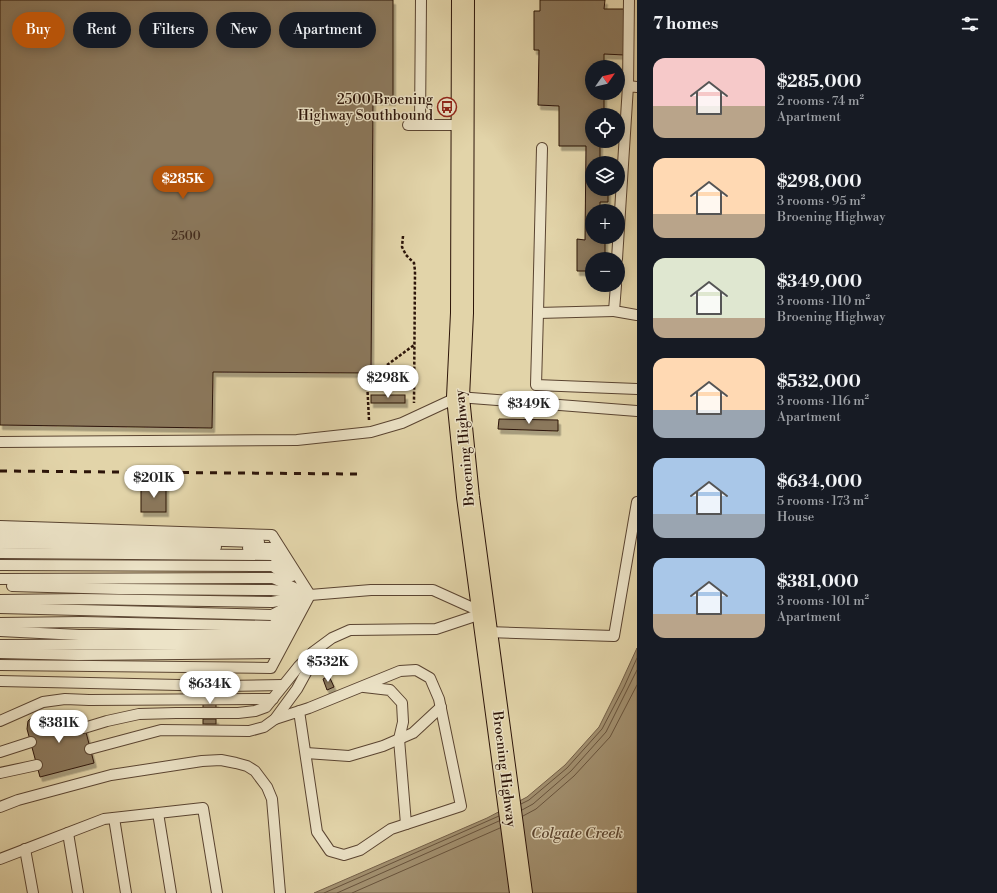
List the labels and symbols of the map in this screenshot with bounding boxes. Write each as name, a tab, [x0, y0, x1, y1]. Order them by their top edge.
north arrow	[585, 60, 625, 100]
place label: 2500 Broening Highway Southbound	[298, 91, 434, 125]
bus stop icon: 2500 Broening Highway Southbound	[436, 96, 458, 118]
pin: $285K	[155, 166, 211, 200]
house number: 2500	[171, 229, 201, 244]
pin: $298K	[360, 365, 416, 399]
street label: Broening Highway	[451, 389, 479, 508]
pin: $349K	[501, 391, 557, 425]
pin: $201K	[126, 465, 182, 499]
pin: $532K	[300, 649, 356, 683]
pin: $634K	[182, 671, 238, 705]
street label: Broening Highway	[488, 709, 520, 828]
pin: $381K	[31, 710, 87, 744]
water label: Colgate Creek	[531, 824, 623, 843]

